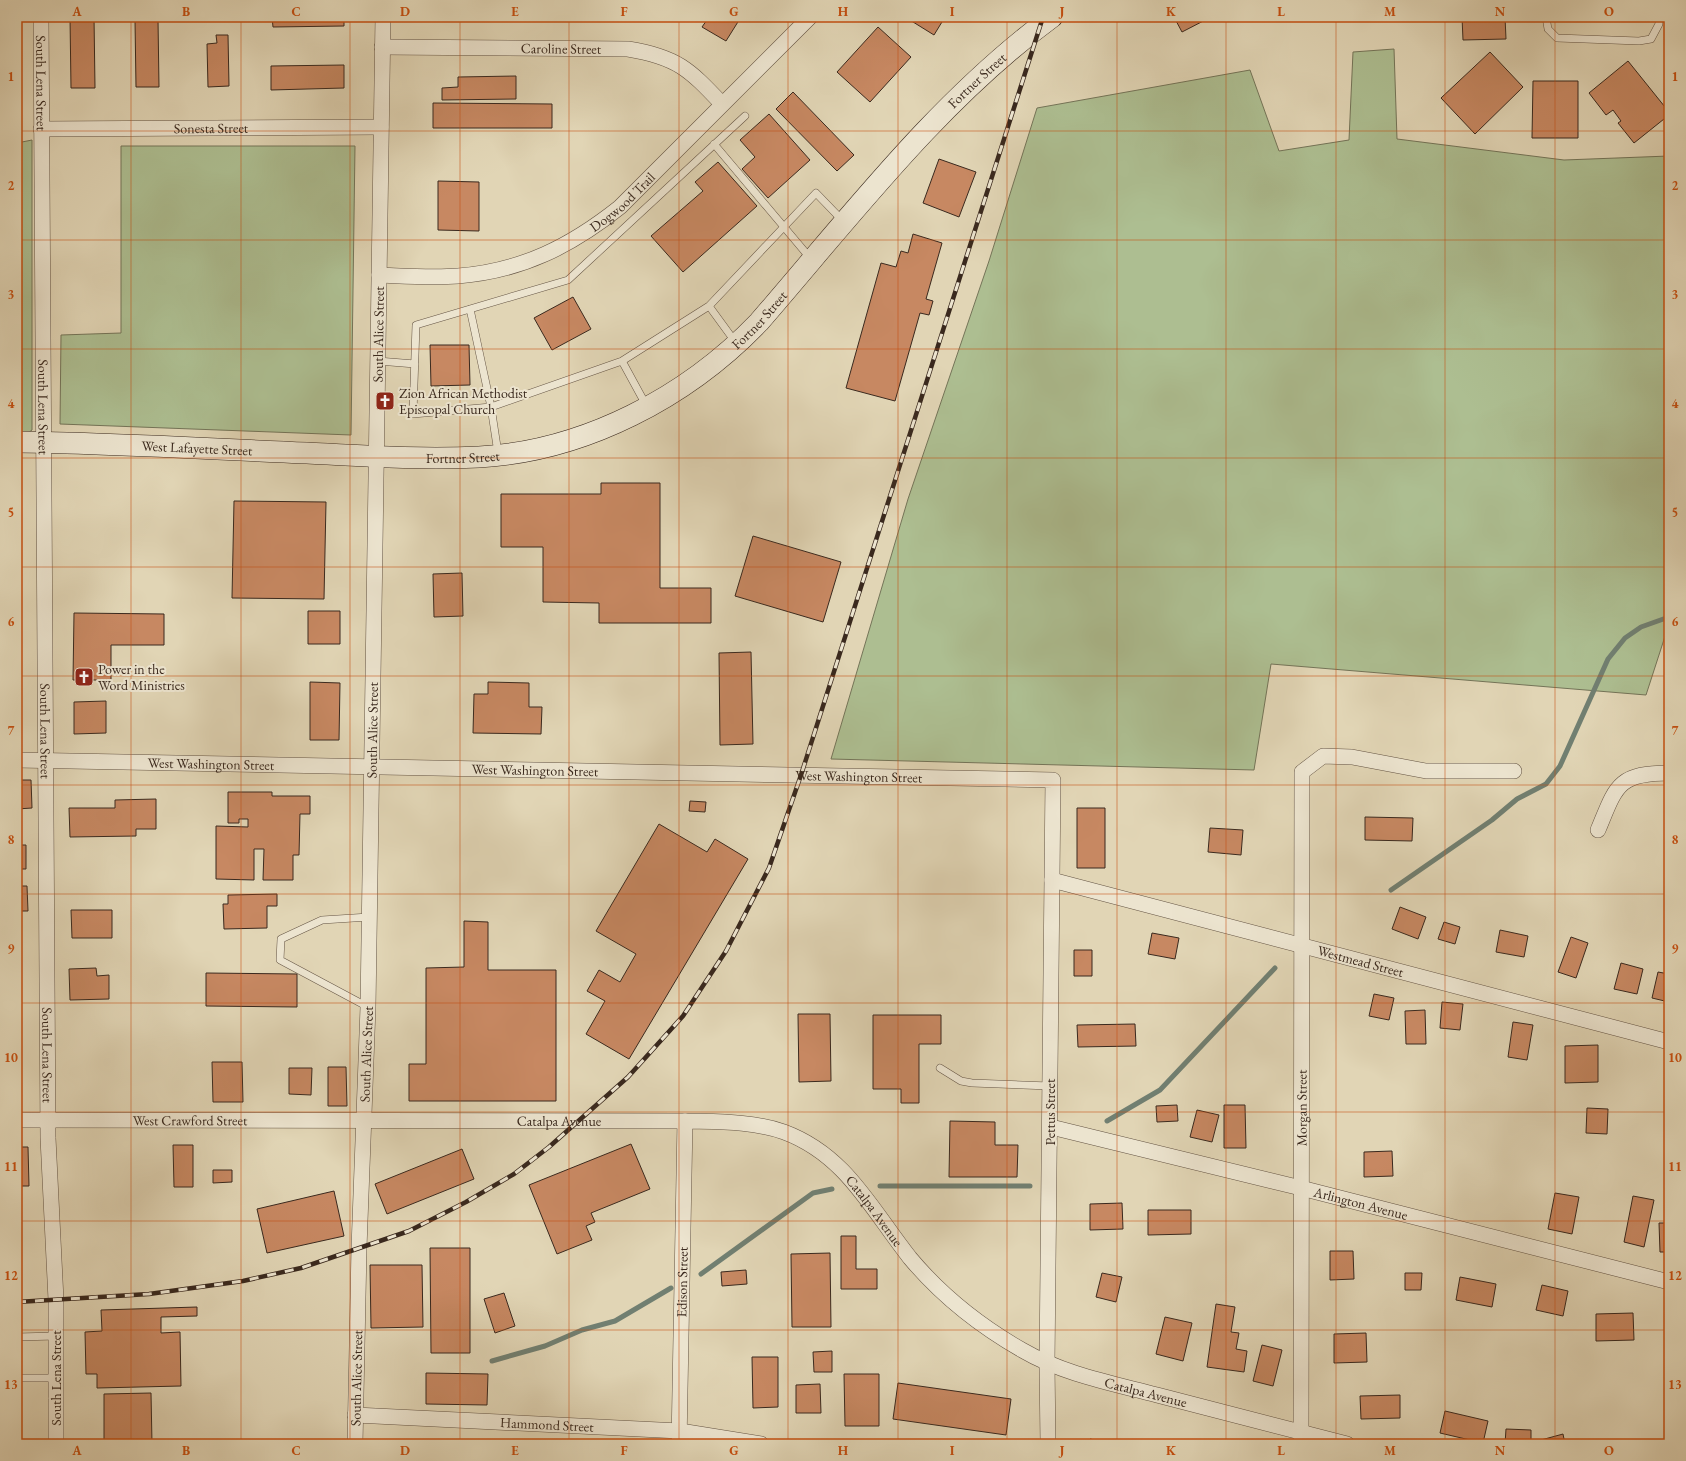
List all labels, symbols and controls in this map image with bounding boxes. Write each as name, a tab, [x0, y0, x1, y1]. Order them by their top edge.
text: A	[71, 3, 82, 20]
text: B	[182, 3, 190, 20]
text: C	[291, 3, 301, 20]
text: D	[400, 3, 410, 20]
text: E	[511, 3, 519, 20]
text: F	[620, 3, 628, 20]
text: G	[729, 3, 739, 20]
text: H	[838, 3, 849, 20]
text: I	[950, 3, 955, 20]
text: J	[1058, 3, 1065, 20]
text: K	[1166, 3, 1177, 20]
text: L	[1277, 3, 1285, 20]
text: M	[1384, 3, 1396, 20]
text: N	[1495, 3, 1506, 20]
text: O	[1604, 3, 1614, 20]
street label: South Lena Street	[32, 35, 51, 131]
street label: Caroline Street	[521, 39, 602, 58]
street label: Fortner Street	[944, 48, 1011, 112]
text: 1	[8, 68, 15, 85]
text: 1	[1672, 68, 1679, 85]
street label: Sonesta Street	[174, 119, 249, 137]
street label: Dogwood Trail	[586, 168, 659, 236]
text: 2	[8, 177, 15, 194]
text: 2	[1672, 177, 1679, 194]
street label: South Alice Street	[368, 285, 388, 383]
text: 3	[8, 286, 15, 303]
street label: Fortner Street	[728, 286, 791, 353]
text: 3	[1672, 286, 1679, 303]
street label: South Lena Street	[34, 359, 53, 455]
place label: Zion African Methodist Episcopal Church	[399, 384, 528, 418]
church icon: Zion African Methodist Episcopal Church	[374, 390, 396, 412]
text: 4	[8, 395, 15, 412]
text: 4	[1672, 395, 1679, 412]
street label: West Lafayette Street	[141, 436, 253, 460]
street label: Fortner Street	[426, 446, 501, 467]
text: 5	[8, 504, 14, 521]
text: 5	[1672, 504, 1678, 521]
text: 6	[8, 613, 15, 630]
text: 6	[1672, 613, 1679, 630]
place label: Power in the Word Ministries	[98, 660, 185, 694]
church icon: Power in the Word Ministries	[73, 666, 95, 688]
street label: South Alice Street	[362, 681, 382, 779]
street label: South Lena Street	[36, 683, 55, 779]
text: 7	[8, 722, 15, 739]
text: 7	[1672, 722, 1679, 739]
street label: West Washington Street	[147, 754, 275, 774]
street label: West Washington Street	[471, 760, 599, 780]
street label: West Washington Street	[795, 766, 923, 786]
text: 8	[8, 831, 15, 848]
text: 8	[1672, 831, 1679, 848]
text: 9	[8, 940, 15, 957]
text: 9	[1672, 940, 1679, 957]
street label: Westmead Street	[1315, 941, 1406, 981]
street label: South Alice Street	[355, 1005, 377, 1103]
street label: South Lena Street	[38, 1007, 57, 1103]
text: 10	[4, 1049, 18, 1066]
text: 10	[1668, 1049, 1682, 1066]
street label: Morgan Street	[1292, 1069, 1311, 1146]
street label: Pettus Street	[1041, 1078, 1059, 1145]
street label: West Crawford Street	[133, 1111, 248, 1129]
street label: Catalpa Avenue	[517, 1112, 602, 1130]
text: 11	[4, 1158, 18, 1175]
text: 11	[1668, 1158, 1682, 1175]
street label: Catalpa Avenue	[842, 1171, 907, 1250]
street label: Arlington Avenue	[1311, 1182, 1410, 1224]
street label: Edison Street	[672, 1246, 692, 1317]
text: 12	[4, 1267, 18, 1284]
text: 12	[1668, 1267, 1682, 1284]
street label: South Alice Street	[346, 1329, 366, 1426]
street label: South Lena Street	[47, 1330, 65, 1426]
street label: Catalpa Avenue	[1102, 1373, 1189, 1411]
text: 13	[4, 1376, 18, 1393]
text: 13	[1668, 1376, 1682, 1393]
street label: Hammond Street	[499, 1413, 595, 1436]
text: A	[71, 1442, 82, 1459]
text: B	[182, 1442, 190, 1459]
text: C	[291, 1442, 301, 1459]
text: D	[400, 1442, 410, 1459]
text: E	[511, 1442, 519, 1459]
text: F	[620, 1442, 628, 1459]
text: G	[729, 1442, 739, 1459]
text: H	[838, 1442, 849, 1459]
text: I	[950, 1442, 955, 1459]
text: J	[1058, 1442, 1065, 1459]
text: K	[1166, 1442, 1177, 1459]
text: L	[1277, 1442, 1285, 1459]
text: M	[1384, 1442, 1396, 1459]
text: N	[1495, 1442, 1506, 1459]
text: O	[1604, 1442, 1614, 1459]

